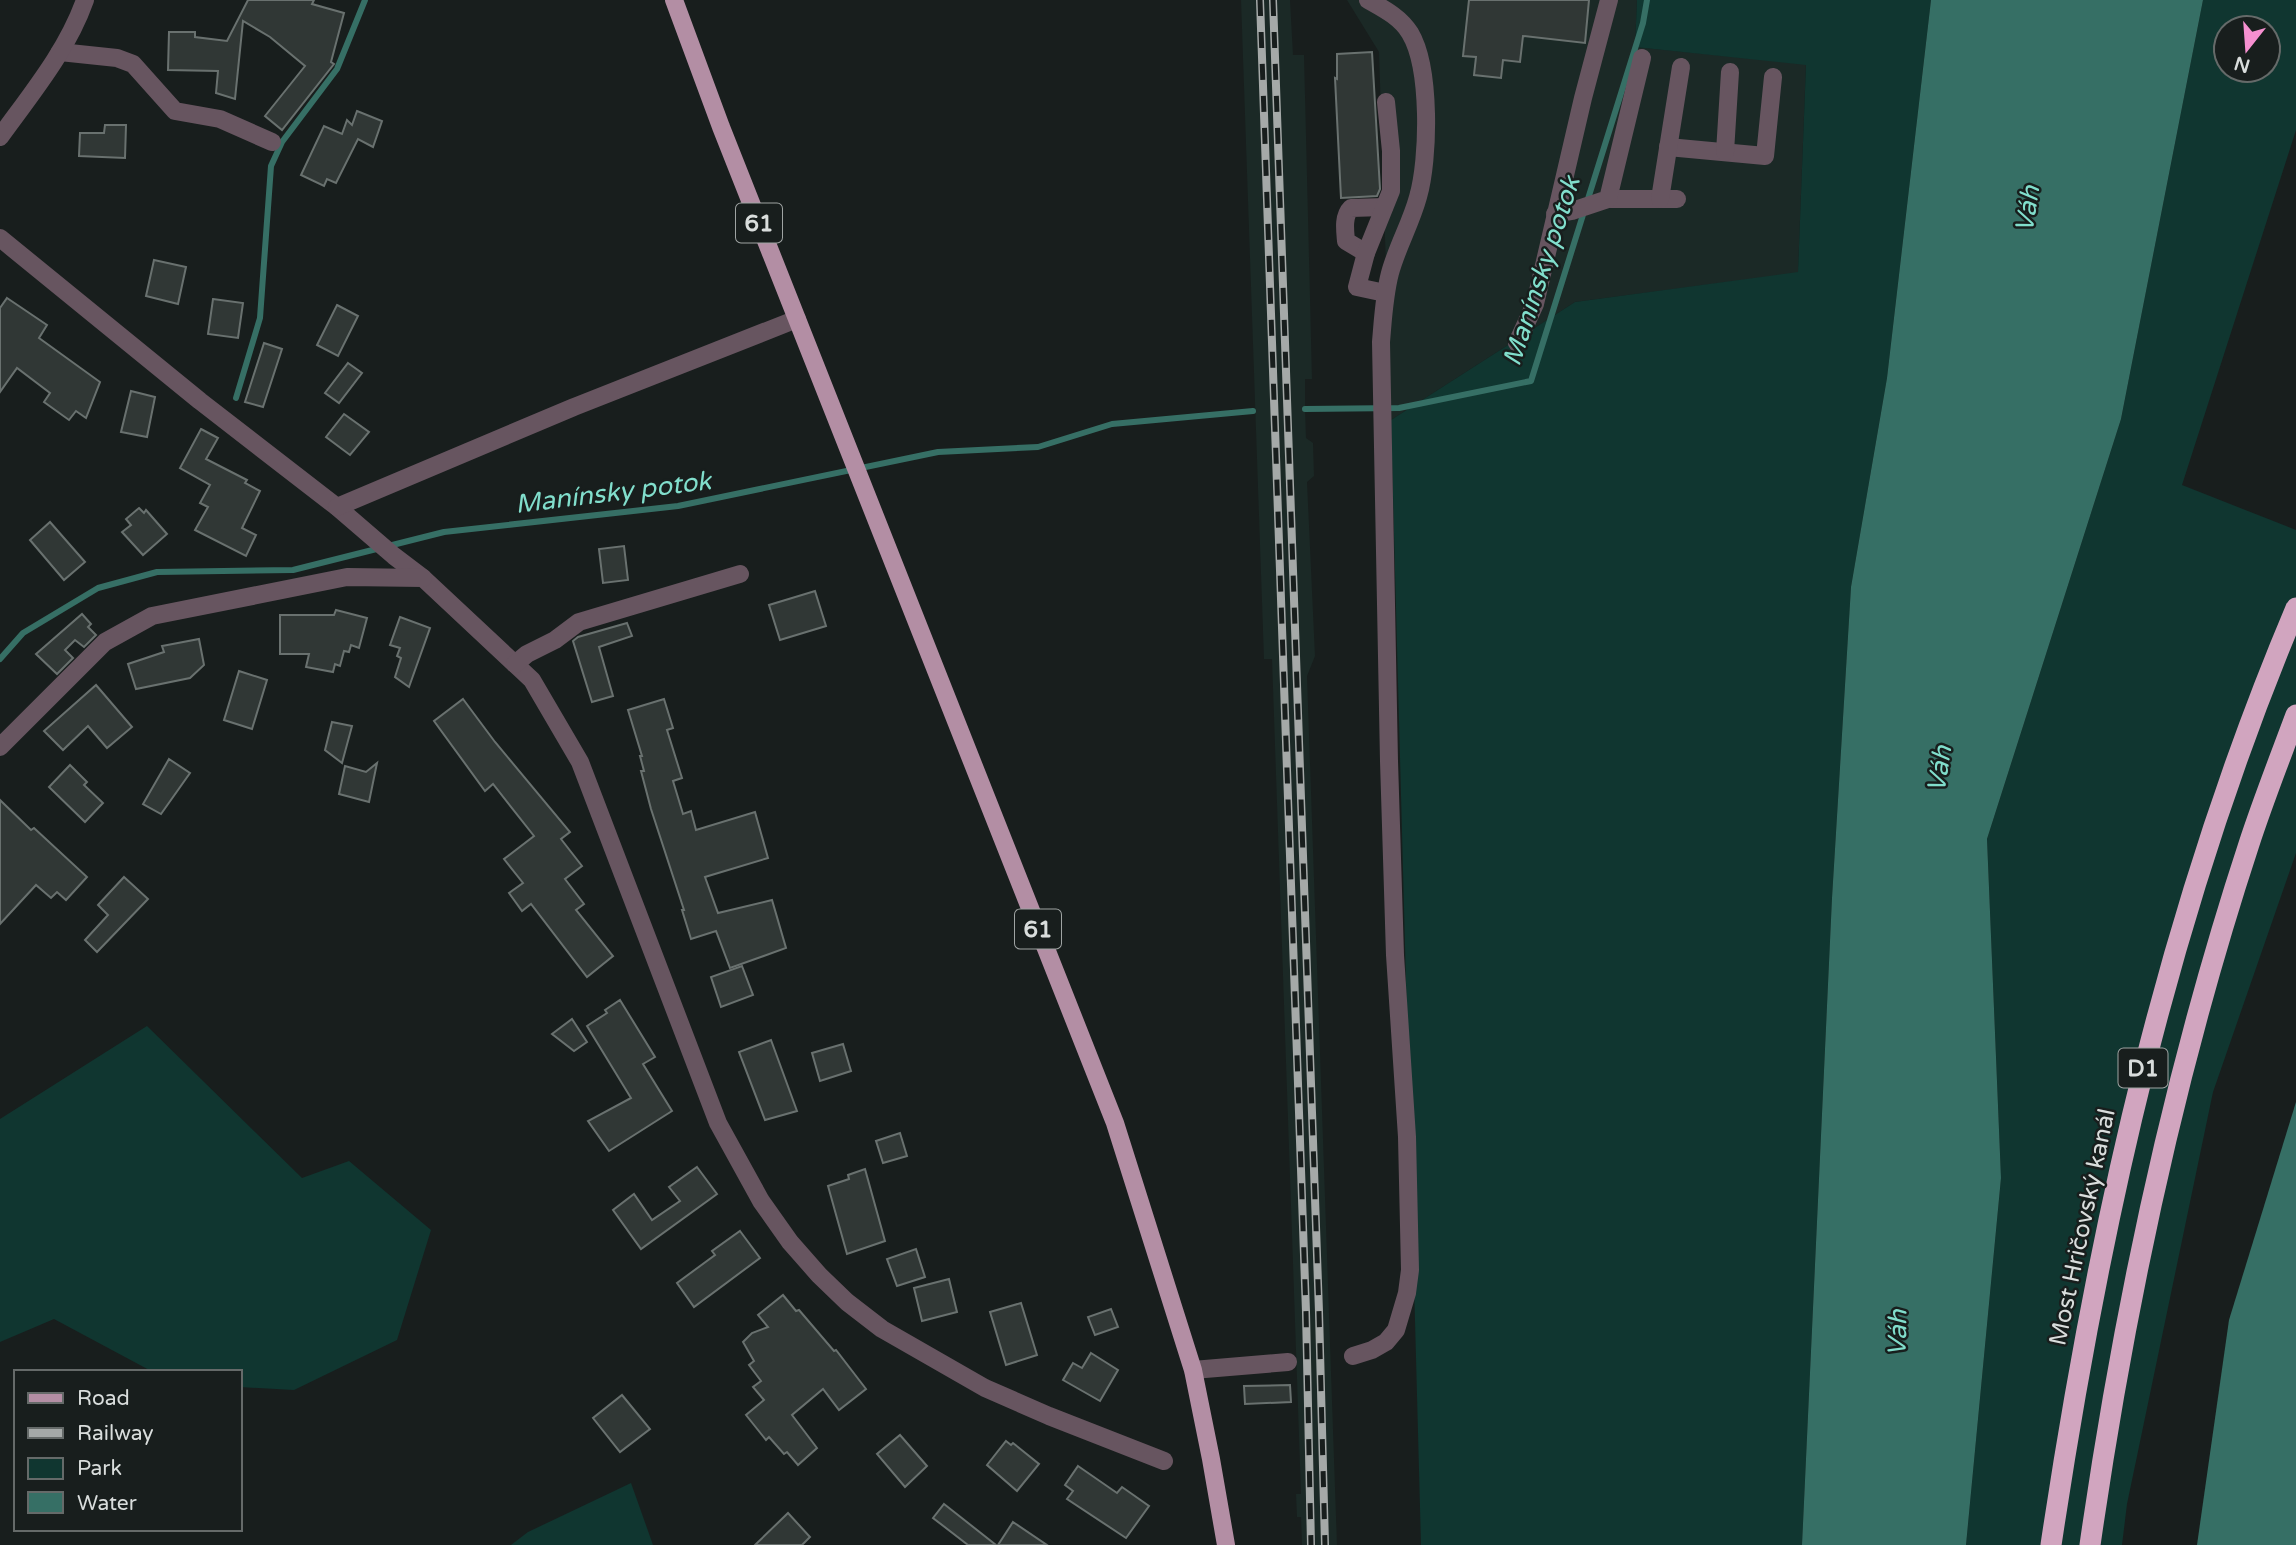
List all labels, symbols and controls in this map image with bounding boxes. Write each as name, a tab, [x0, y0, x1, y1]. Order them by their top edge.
north arrow	[2212, 14, 2282, 84]
text: N	[2232, 52, 2253, 77]
water label: Manínsky potok	[1496, 171, 1587, 370]
water label: Váh	[2009, 182, 2047, 235]
road number: 61	[736, 204, 782, 243]
water label: Manínsky potok	[513, 465, 715, 520]
water label: Váh	[1921, 742, 1959, 795]
road number: 61	[1015, 910, 1061, 948]
road number: D1	[2118, 1049, 2168, 1088]
street label: Most Hričovský kanál	[2043, 1106, 2122, 1348]
water label: Váh	[1882, 1308, 1913, 1357]
legend	[14, 1370, 242, 1531]
text: Road	[77, 1386, 130, 1411]
text: Railway	[77, 1421, 154, 1446]
text: Park	[77, 1456, 122, 1481]
text: Water	[77, 1491, 137, 1516]

